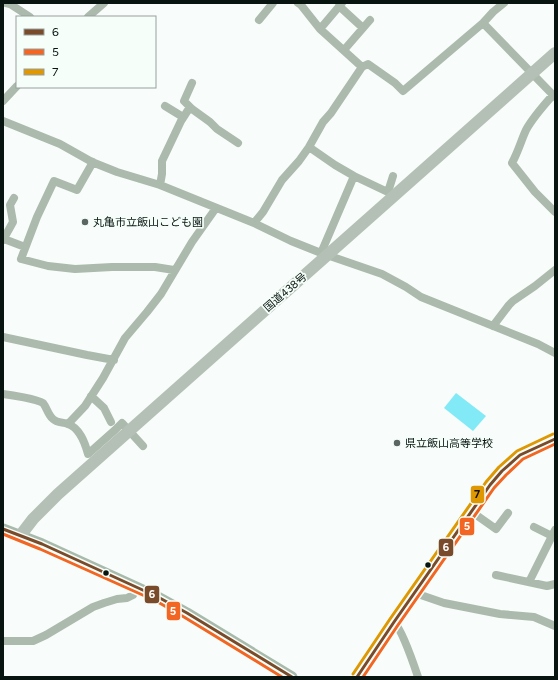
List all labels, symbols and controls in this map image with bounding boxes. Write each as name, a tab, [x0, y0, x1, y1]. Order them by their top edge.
legend	[16, 16, 156, 88]
text: 6	[52, 25, 59, 39]
text: 5	[52, 45, 59, 59]
text: 7	[52, 65, 59, 79]
place label: 丸亀市立飯山こども園	[93, 216, 203, 229]
marker: 丸亀市立飯山こども園	[80, 217, 90, 227]
street label: 国道438号	[261, 270, 309, 315]
place label: 県立飯山高等学校	[405, 437, 493, 450]
marker: 県立飯山高等学校	[392, 438, 402, 448]
line badge: 7	[470, 485, 485, 504]
text: 7	[474, 488, 480, 501]
line badge: 5	[459, 517, 475, 536]
text: 5	[464, 520, 470, 533]
line badge: 6	[438, 538, 454, 557]
text: 6	[443, 541, 450, 554]
unlabelled marker	[423, 560, 433, 570]
unlabelled marker	[101, 568, 111, 578]
line badge: 6	[144, 585, 160, 604]
text: 6	[149, 588, 156, 601]
line badge: 5	[166, 601, 181, 621]
text: 5	[170, 605, 176, 618]

